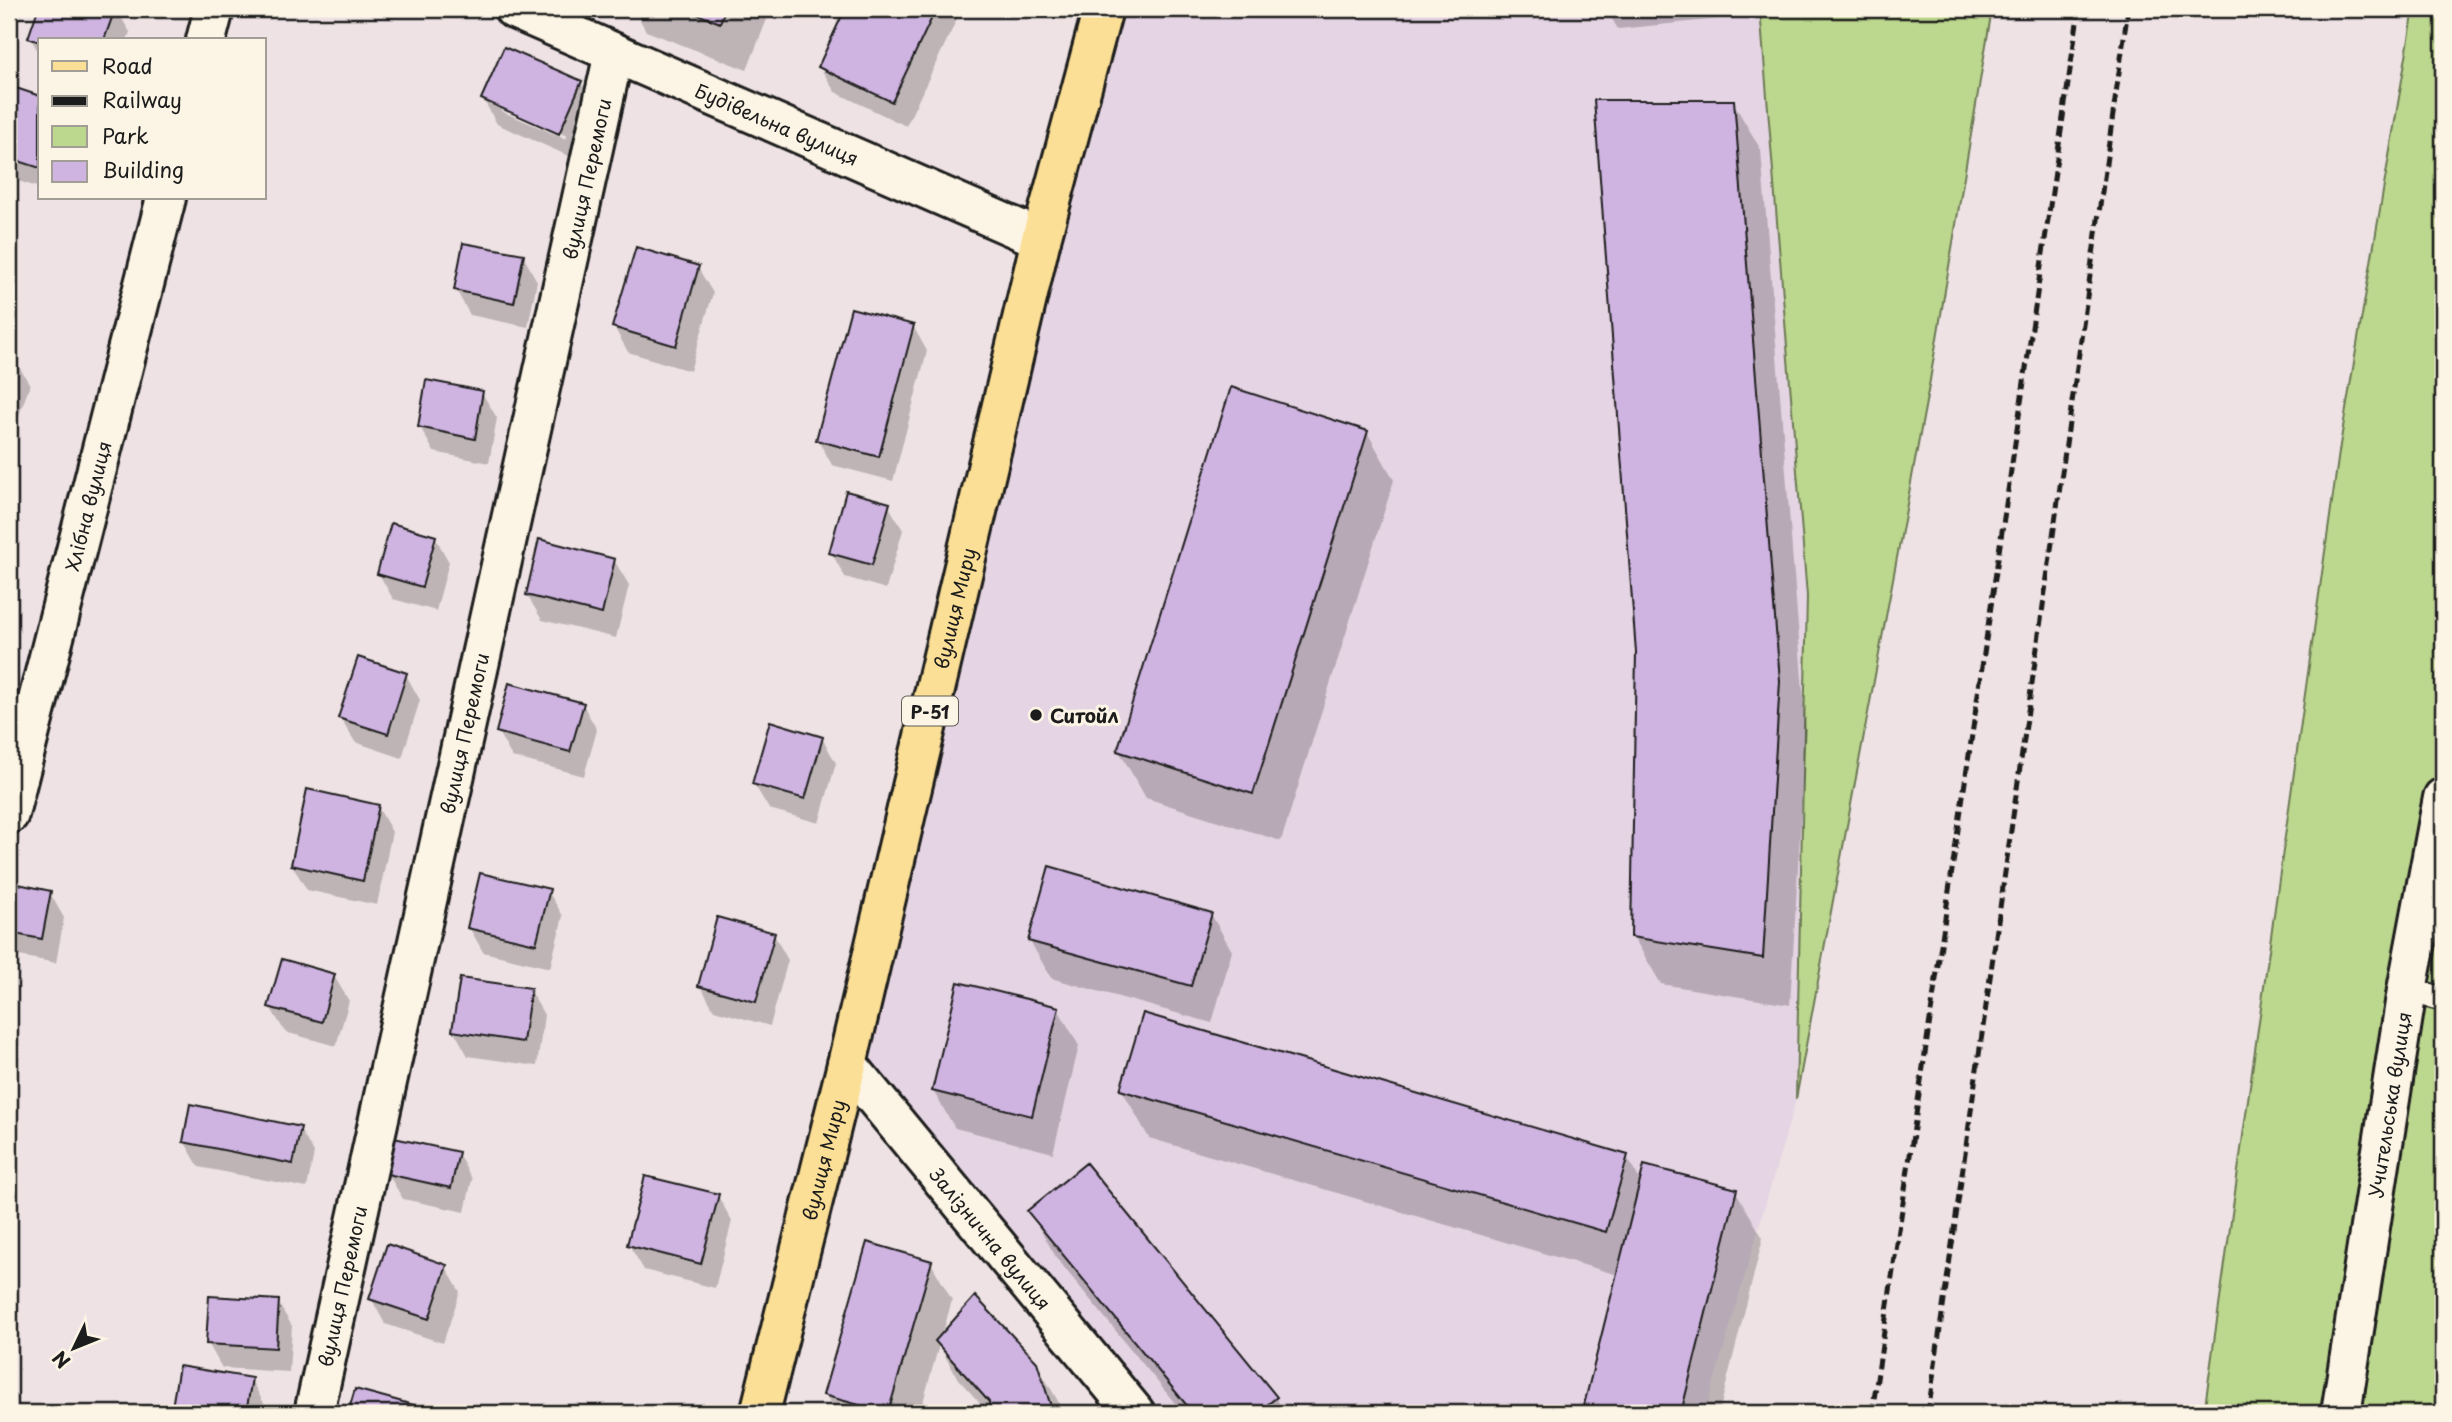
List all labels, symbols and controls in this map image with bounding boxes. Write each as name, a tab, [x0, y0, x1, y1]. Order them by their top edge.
legend	[38, 38, 266, 200]
text: Road	[102, 49, 153, 81]
street label: Будівельна вулиця	[691, 76, 863, 172]
text: Railway	[102, 83, 182, 115]
street label: вулиця Перемоги	[555, 95, 618, 262]
text: Park	[102, 119, 149, 151]
text: Building	[102, 153, 184, 185]
street label: Хлібна вулиця	[57, 438, 118, 574]
street label: вулиця Миру	[926, 545, 982, 672]
street label: вулиця Перемоги	[433, 650, 495, 817]
road number: Р-51	[902, 696, 958, 726]
place label: Ситойл	[1050, 701, 1119, 729]
marker: Ситойл	[1028, 707, 1044, 723]
street label: Учительська вулиця	[2361, 1010, 2417, 1200]
street label: вулиця Миру	[795, 1096, 852, 1223]
street label: Залізнична вулиця	[923, 1160, 1058, 1316]
street label: вулиця Перемоги	[311, 1203, 373, 1369]
north arrow	[38, 1314, 108, 1384]
text: N	[45, 1345, 76, 1375]

